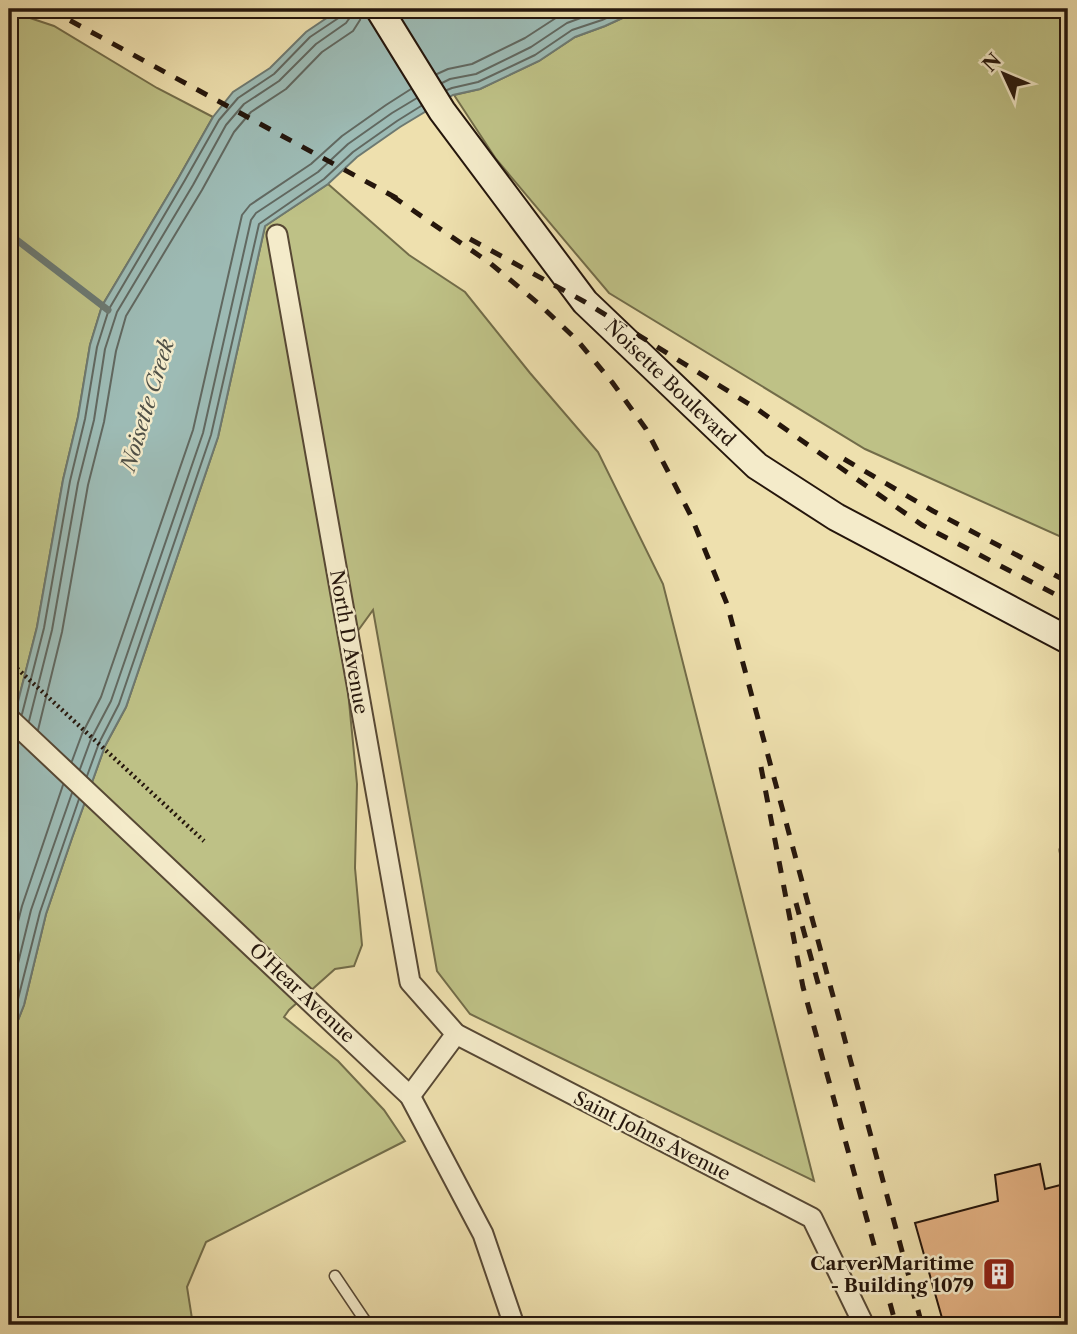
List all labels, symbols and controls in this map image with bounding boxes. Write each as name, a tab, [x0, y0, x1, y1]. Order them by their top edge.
north arrow	[968, 38, 1038, 108]
text: N	[978, 49, 1006, 76]
street label: Noisette Boulevard	[600, 315, 740, 451]
water label: Noisette Creek	[114, 336, 179, 476]
street label: North D Avenue	[325, 568, 373, 716]
street label: O'Hear Avenue	[244, 938, 360, 1048]
street label: Saint Johns Avenue	[570, 1087, 734, 1185]
place label: Carver Maritime - Building 1079	[810, 1252, 974, 1297]
building icon: Carver Maritime - Building 1079	[980, 1255, 1018, 1293]

